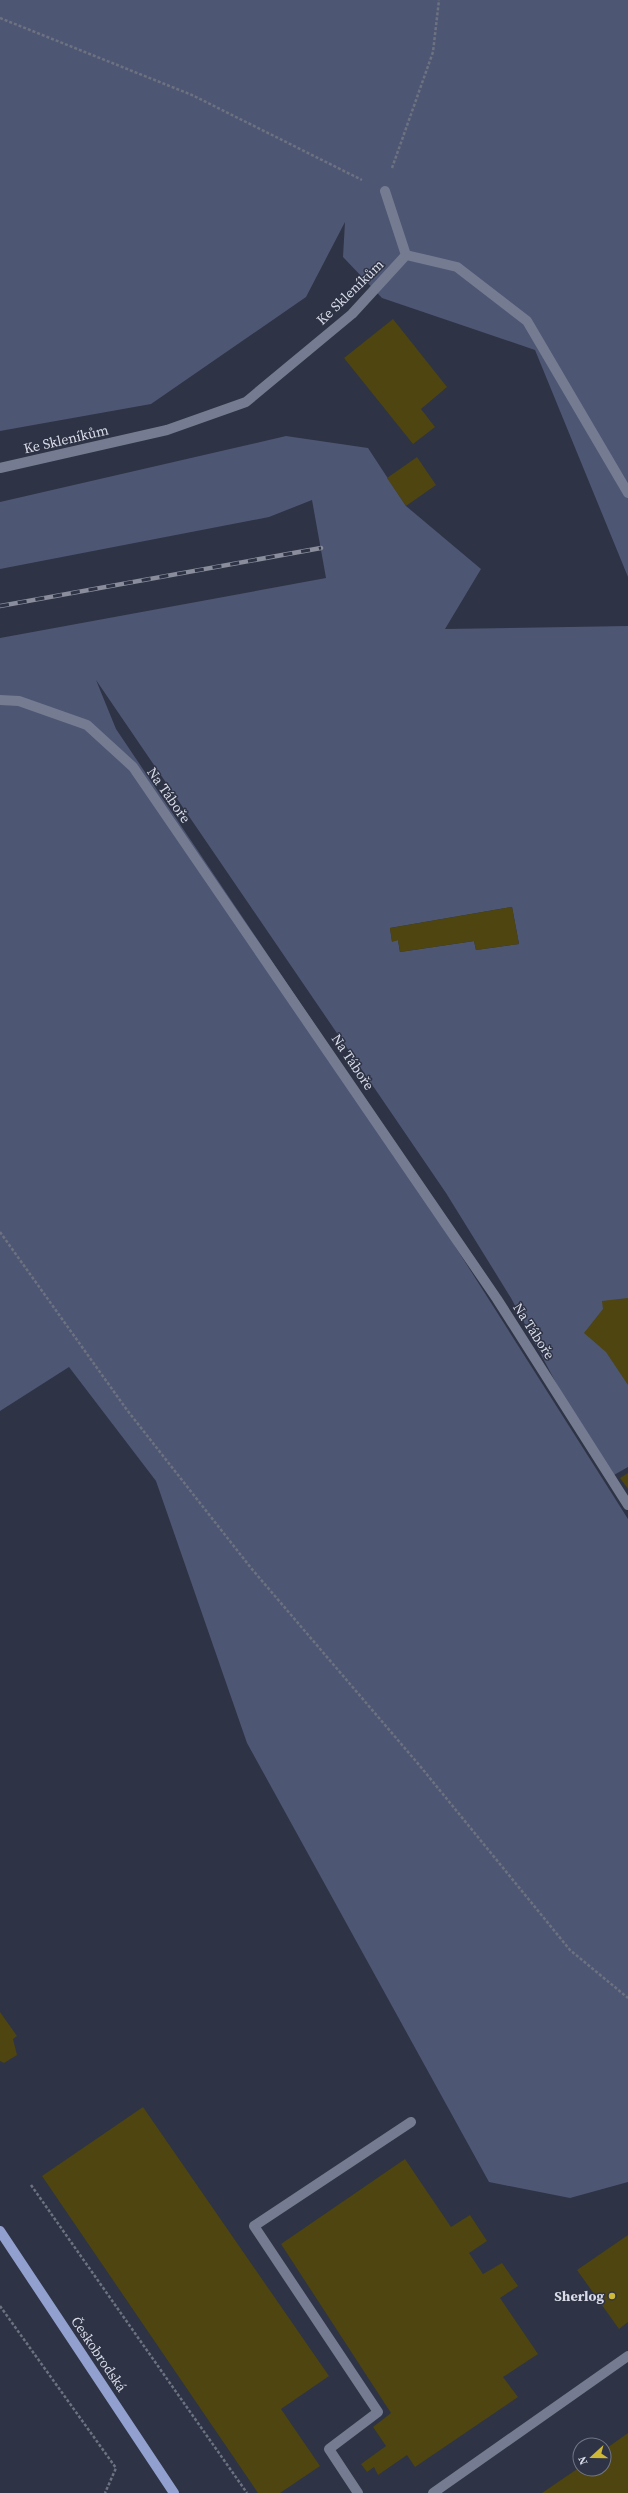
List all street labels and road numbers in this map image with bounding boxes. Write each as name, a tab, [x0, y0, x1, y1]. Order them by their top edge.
street label: Ke Skleníkům	[312, 254, 388, 329]
street label: Ke Skleníkům	[22, 419, 111, 458]
street label: Na Táboře	[142, 763, 196, 827]
street label: Na Táboře	[327, 1030, 379, 1094]
street label: Na Táboře	[508, 1299, 560, 1363]
street label: Českobrodská	[66, 2312, 132, 2396]

